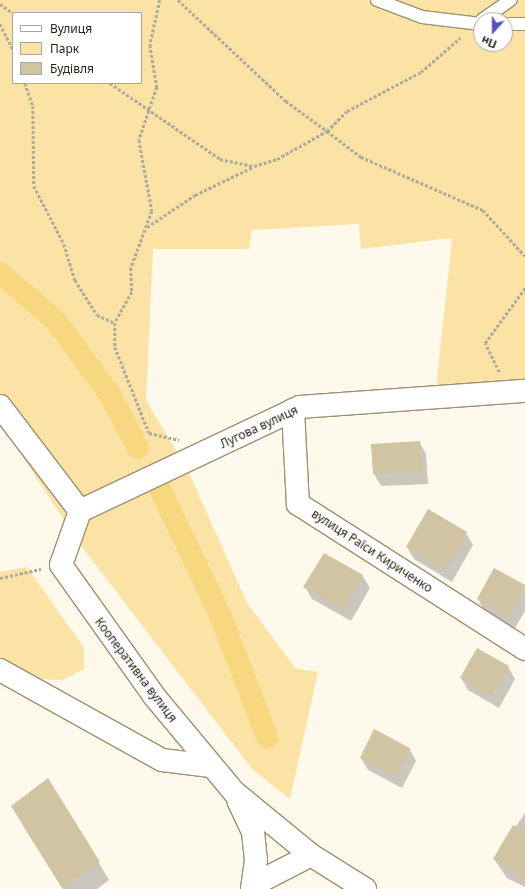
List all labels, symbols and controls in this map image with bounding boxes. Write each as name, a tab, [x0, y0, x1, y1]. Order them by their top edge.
legend	[12, 12, 142, 84]
north arrow	[473, 12, 513, 52]
text: Вулиця	[50, 20, 92, 37]
text: Пн	[479, 33, 499, 53]
text: Парк	[50, 40, 79, 57]
text: Будівля	[50, 60, 94, 77]
street label: Лугова вулиця	[218, 403, 300, 451]
street label: вулиця Раїси Кириченко	[309, 506, 435, 596]
street label: Кооперативна вулиця	[92, 615, 180, 725]

